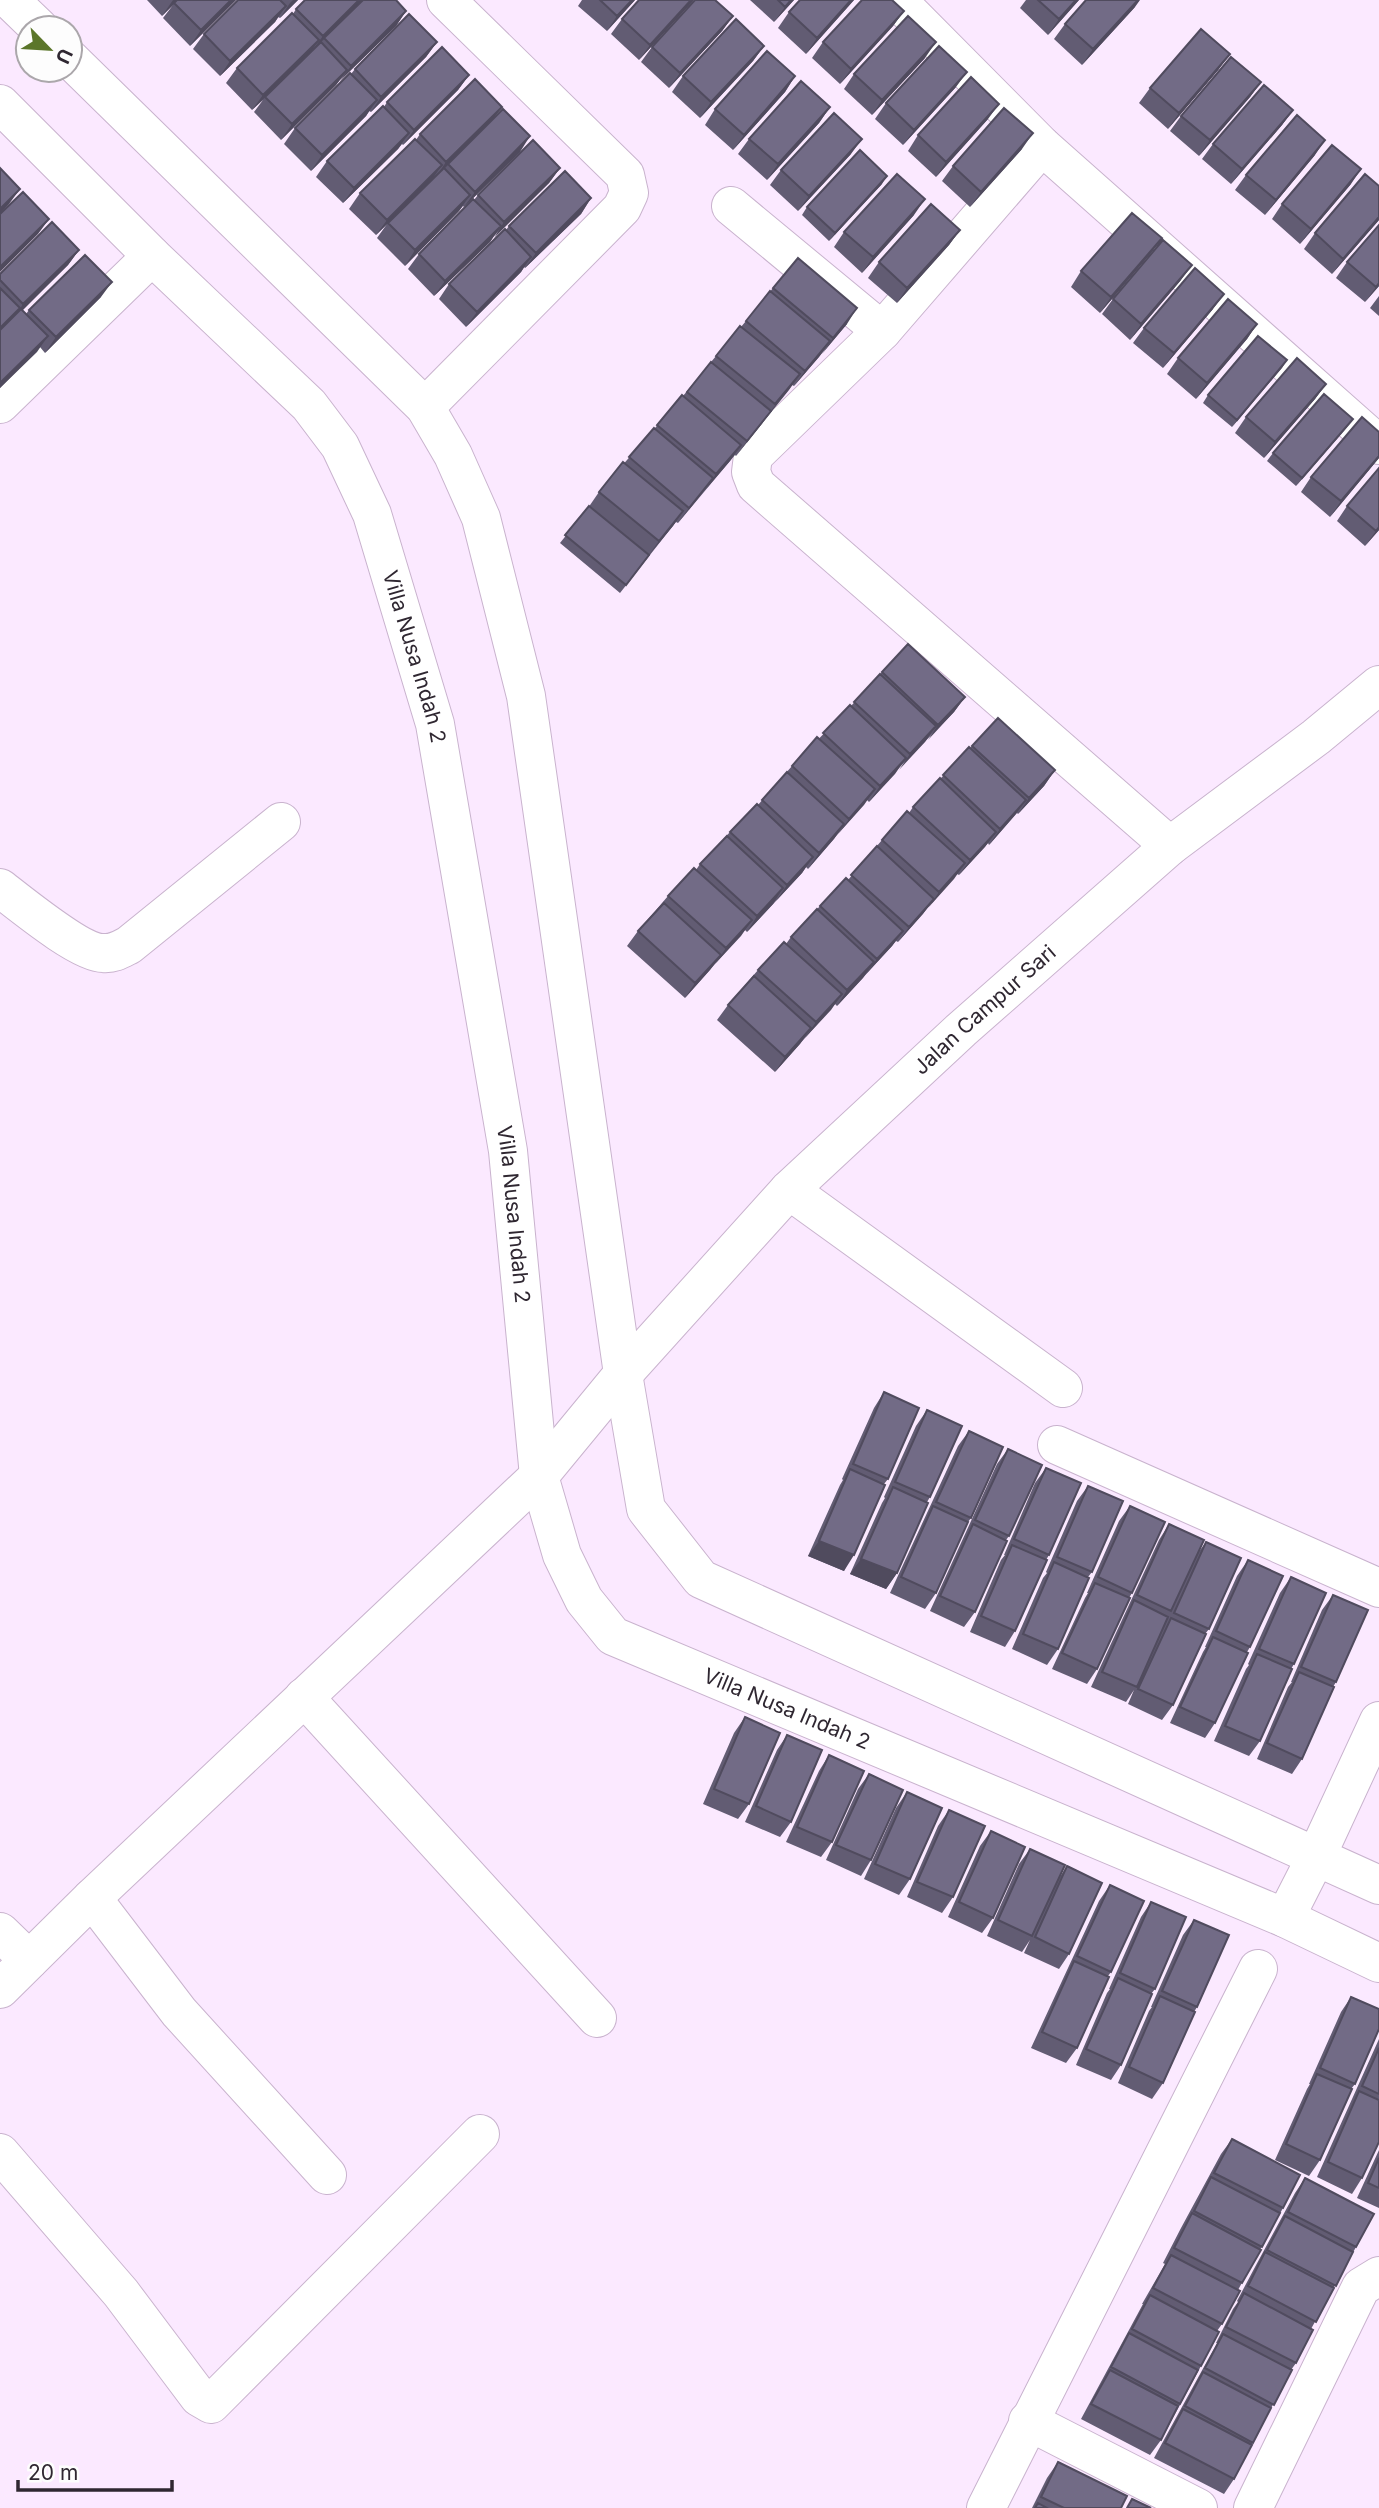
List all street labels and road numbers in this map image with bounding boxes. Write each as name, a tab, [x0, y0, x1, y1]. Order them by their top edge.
street label: Villa Nusa Indah 2	[378, 568, 451, 745]
street label: Jalan Campur Sari	[908, 940, 1061, 1080]
street label: Villa Nusa Indah 2	[492, 1124, 535, 1304]
street label: Villa Nusa Indah 2	[700, 1662, 874, 1755]

